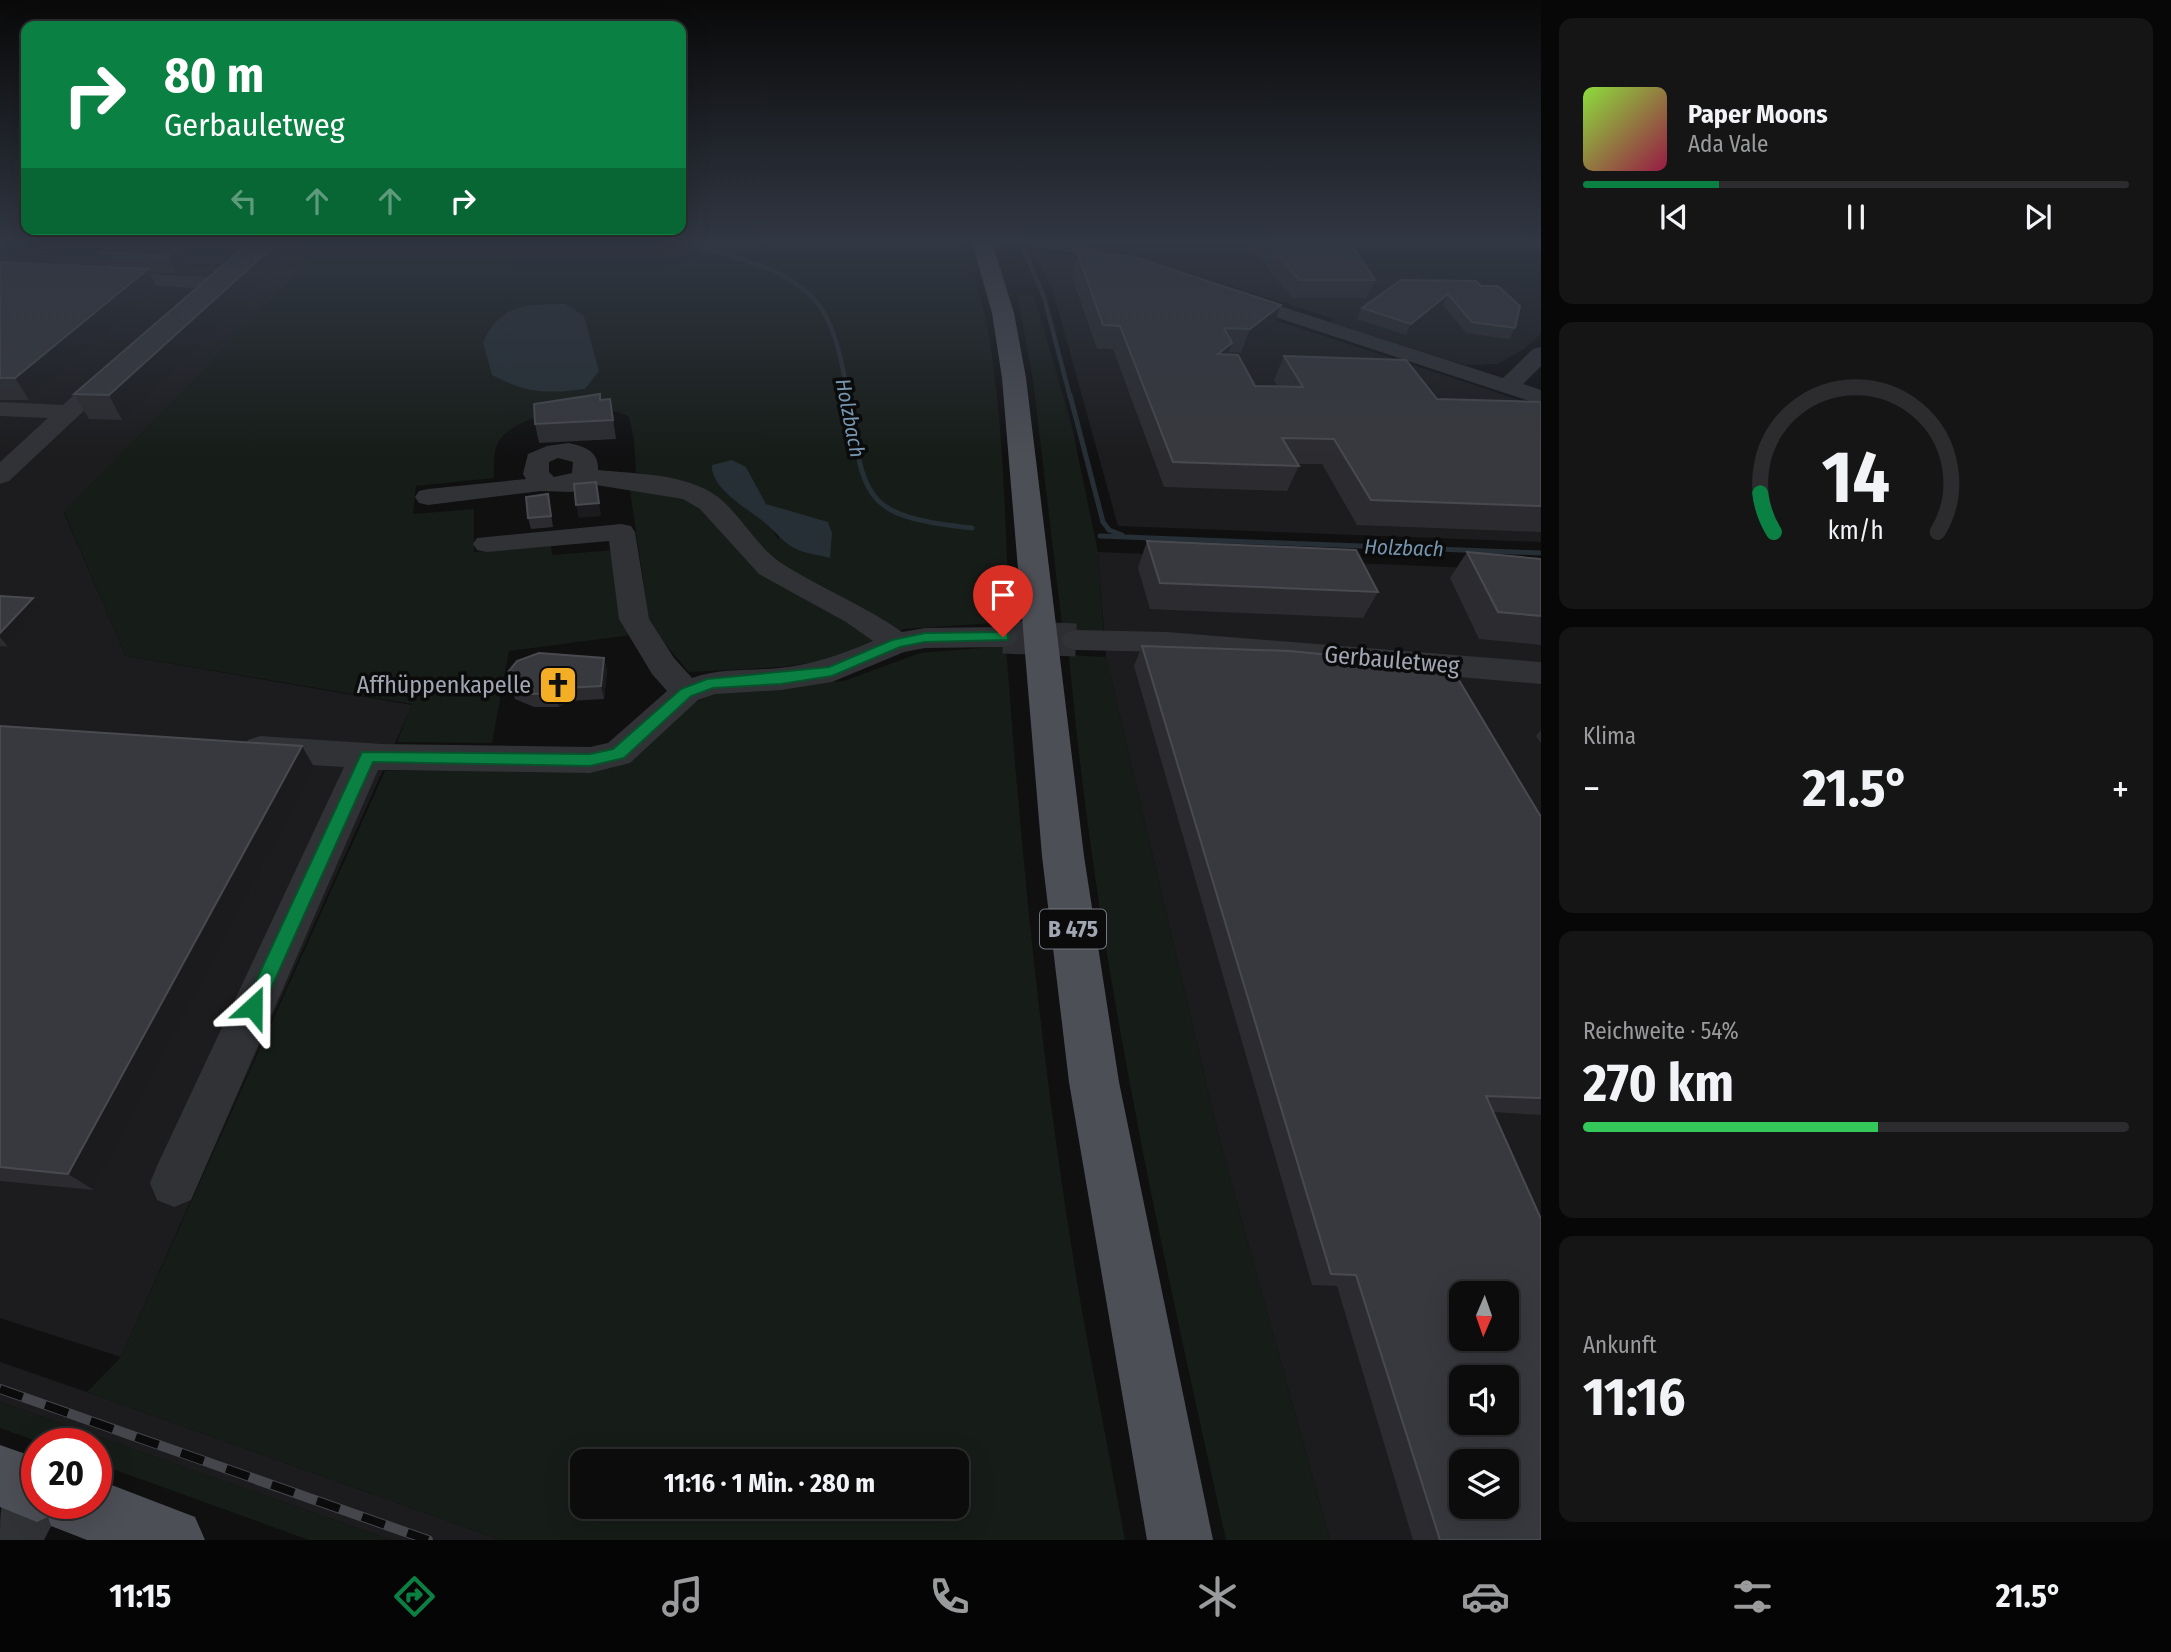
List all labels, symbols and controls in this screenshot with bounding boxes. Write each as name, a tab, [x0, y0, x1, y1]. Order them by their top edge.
text: 80 m	[164, 46, 264, 105]
icon: right	[49, 49, 140, 140]
text: Paper Moons	[1688, 99, 1828, 130]
text: Gerbauletweg	[164, 106, 345, 144]
text: Ada Vale	[1688, 130, 1768, 158]
icon: left	[225, 182, 263, 220]
icon: ahead	[298, 182, 336, 220]
icon: ahead	[371, 182, 409, 220]
icon: right	[444, 182, 482, 220]
icon: previous	[1655, 198, 1693, 236]
icon: pause	[1837, 198, 1875, 236]
icon: next	[2019, 198, 2057, 236]
water label: Holzbach	[830, 376, 870, 460]
text: 14	[1822, 434, 1890, 521]
text: km/h	[1828, 515, 1884, 545]
water label: Holzbach	[1364, 534, 1444, 562]
pin	[973, 565, 1033, 637]
icon: arrive	[984, 576, 1022, 614]
street label: Gerbauletweg	[1323, 640, 1461, 680]
church icon: Affhüppenkapelle	[537, 664, 579, 706]
place label: Affhüppenkapelle	[357, 671, 531, 699]
text: Klima	[1583, 722, 1636, 750]
text: 21.5°	[1802, 757, 1909, 820]
text: −	[1583, 766, 1600, 812]
text: +	[2112, 766, 2129, 812]
road number: B 475	[1040, 910, 1106, 948]
position arrow	[216, 970, 290, 1044]
text: Reichweite · 54%	[1583, 1017, 1739, 1045]
text: 270 km	[1583, 1052, 1734, 1115]
north arrow	[1449, 1281, 1519, 1351]
map controls	[1449, 1281, 1519, 1519]
text: Ankunft	[1583, 1331, 1657, 1359]
button: sound	[1449, 1365, 1519, 1435]
text: 11:16	[1583, 1366, 1685, 1429]
speed limit sign: 20	[21, 1428, 112, 1519]
button: layers	[1449, 1449, 1519, 1519]
text: 11:16 · 1 Min. · 280 m	[664, 1468, 875, 1499]
icon: directions	[390, 1572, 439, 1621]
icon: music	[658, 1572, 707, 1621]
icon: phone	[925, 1572, 974, 1621]
icon: climate	[1193, 1572, 1242, 1621]
icon: car	[1461, 1572, 1510, 1621]
icon: filters	[1728, 1572, 1777, 1621]
text: 11:15	[109, 1577, 171, 1615]
text: 21.5°	[1996, 1577, 2062, 1615]

